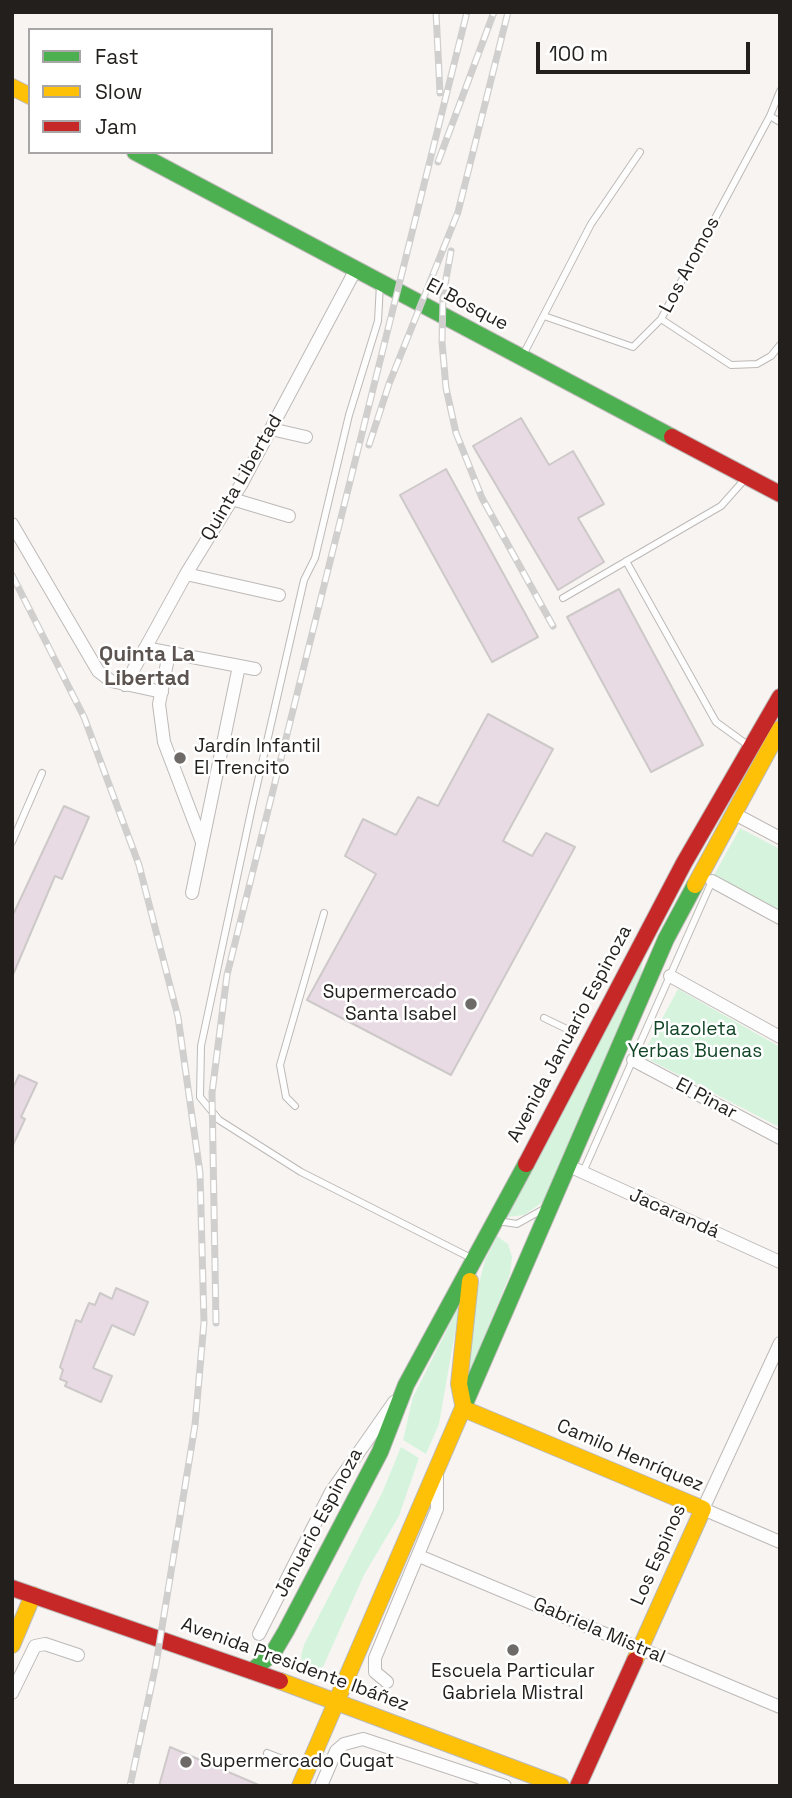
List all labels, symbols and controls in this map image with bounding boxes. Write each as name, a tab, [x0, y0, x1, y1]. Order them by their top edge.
legend	[28, 28, 273, 154]
scale bar	[540, 28, 754, 72]
text: 100 m	[549, 40, 608, 67]
text: Fast	[95, 43, 139, 70]
text: Slow	[95, 78, 143, 105]
text: Jam	[95, 113, 137, 140]
street label: Los Aromos	[655, 213, 725, 317]
street label: El Bosque	[422, 274, 512, 336]
street label: Quinta Libertad	[197, 411, 287, 545]
district label: Quinta La Libertad	[99, 642, 195, 692]
place label: Jardín Infantil El Trencito	[194, 736, 321, 780]
marker: Jardín Infantil El Trencito	[172, 750, 188, 766]
street label: Avenida Januario Espinoza	[503, 921, 637, 1147]
place label: Supermercado Santa Isabel	[323, 982, 457, 1026]
marker: Supermercado Santa Isabel	[463, 996, 479, 1012]
park label: Plazoleta Yerbas Buenas	[628, 1019, 762, 1063]
street label: El Pinar	[671, 1073, 741, 1125]
street label: Jacarandá	[625, 1184, 723, 1244]
street label: Camilo Henríquez	[553, 1415, 707, 1497]
street label: Januario Espinoza	[270, 1445, 368, 1601]
street label: Los Espinos	[627, 1501, 691, 1609]
street label: Gabriela Mistral	[530, 1593, 668, 1669]
street label: Avenida Presidente Ibáñez	[178, 1613, 412, 1717]
marker: Escuela Particular Gabriela Mistral	[505, 1642, 521, 1658]
place label: Escuela Particular Gabriela Mistral	[431, 1661, 595, 1705]
place label: Supermercado Cugat	[200, 1751, 394, 1773]
marker: Supermercado Cugat	[178, 1754, 194, 1770]

